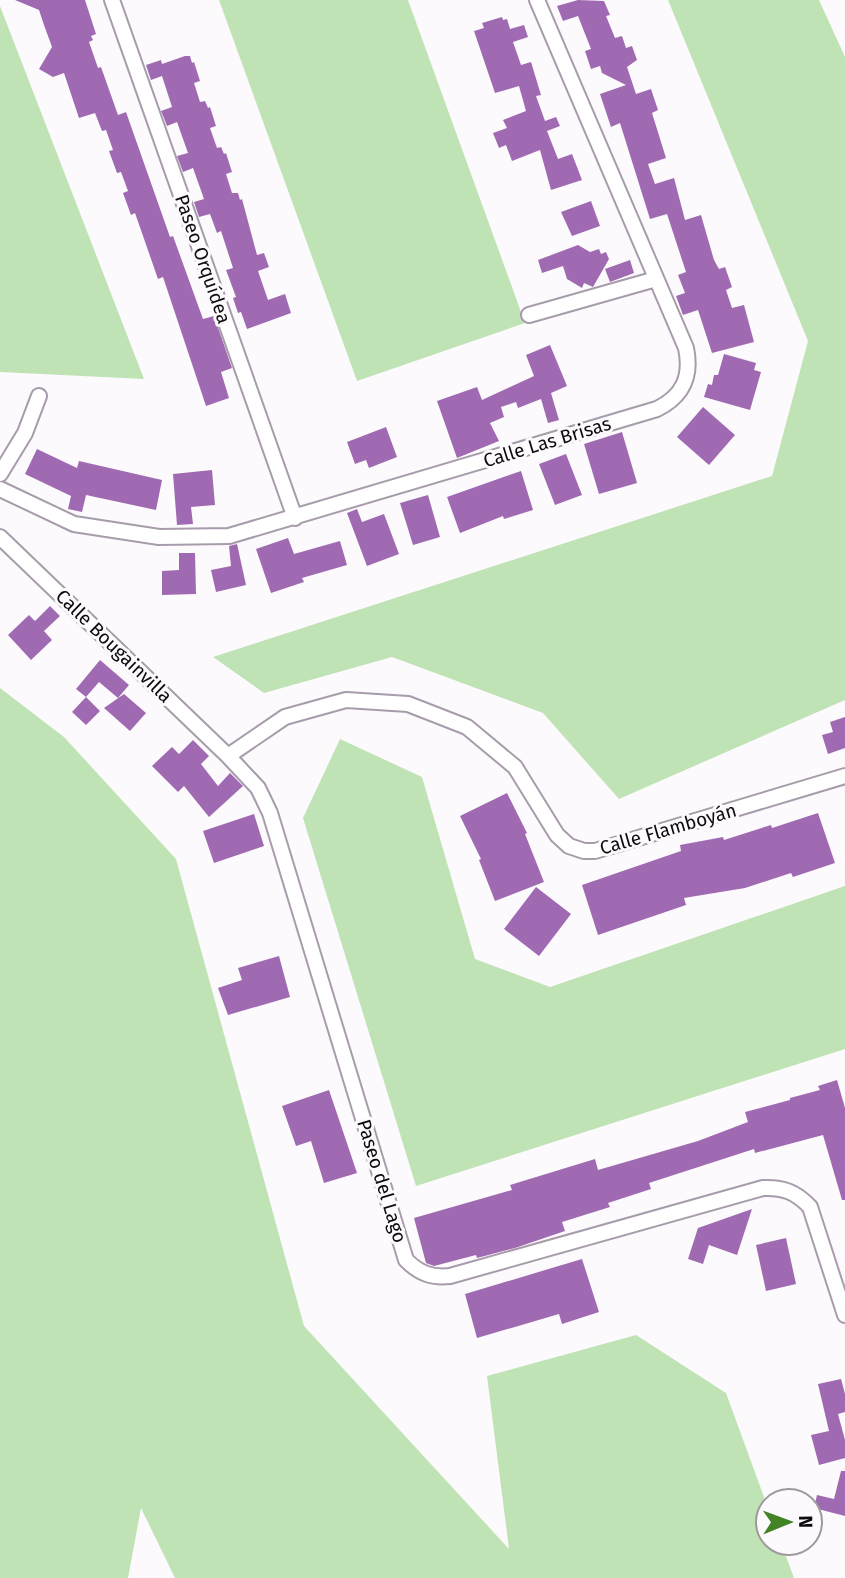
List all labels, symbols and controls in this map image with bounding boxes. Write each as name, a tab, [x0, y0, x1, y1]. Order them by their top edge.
street label: Paseo Orquídea	[170, 191, 236, 327]
street label: Calle Las Brisas	[480, 412, 614, 472]
street label: Calle Bougainvilla	[51, 585, 177, 707]
street label: Calle Flamboyán	[597, 799, 739, 859]
street label: Paseo del Lago	[352, 1116, 412, 1246]
north arrow	[754, 1487, 824, 1557]
text: N	[794, 1515, 817, 1528]

